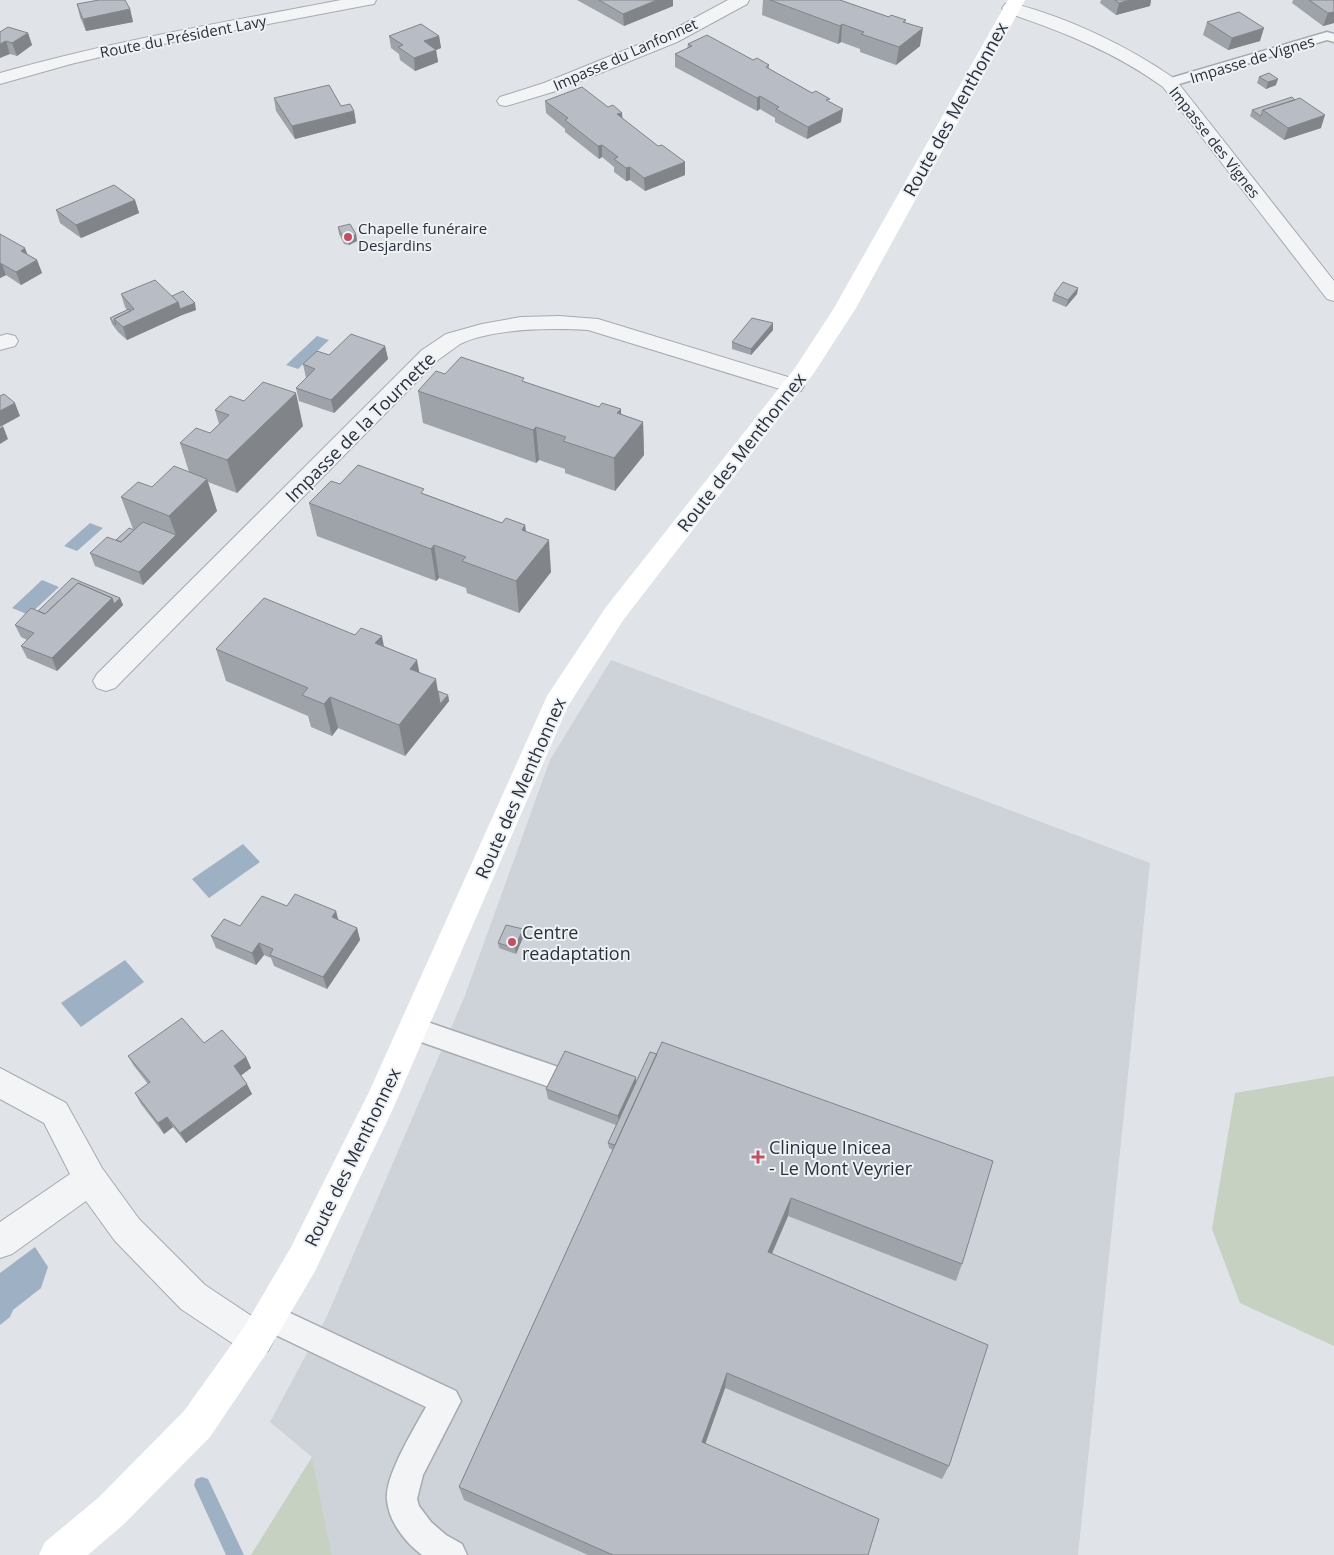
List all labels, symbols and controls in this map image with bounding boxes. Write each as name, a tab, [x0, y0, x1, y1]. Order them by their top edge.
street label: Route du Président Lavy	[98, 10, 268, 62]
street label: Impasse du Lanfonnet	[550, 13, 700, 95]
street label: Route des Menthonnex	[897, 17, 1013, 200]
street label: Impasse de Vignes	[1187, 31, 1317, 87]
street label: Impasse des Vignes	[1165, 82, 1265, 202]
place label: Chapelle funéraire Desjardins	[358, 218, 487, 255]
marker: Chapelle funéraire Desjardins	[342, 231, 354, 243]
street label: Impasse de la Tournette	[280, 347, 440, 507]
street label: Route des Menthonnex	[671, 367, 811, 537]
street label: Route des Menthonnex	[469, 693, 571, 882]
place label: Centre readaptation	[522, 920, 631, 965]
marker: Centre readaptation	[506, 936, 518, 948]
street label: Route des Menthonnex	[298, 1063, 406, 1250]
place label: Clinique Inicea - Le Mont Veyrier	[769, 1135, 913, 1180]
marker: Clinique Inicea - Le Mont Veyrier	[751, 1150, 765, 1164]

